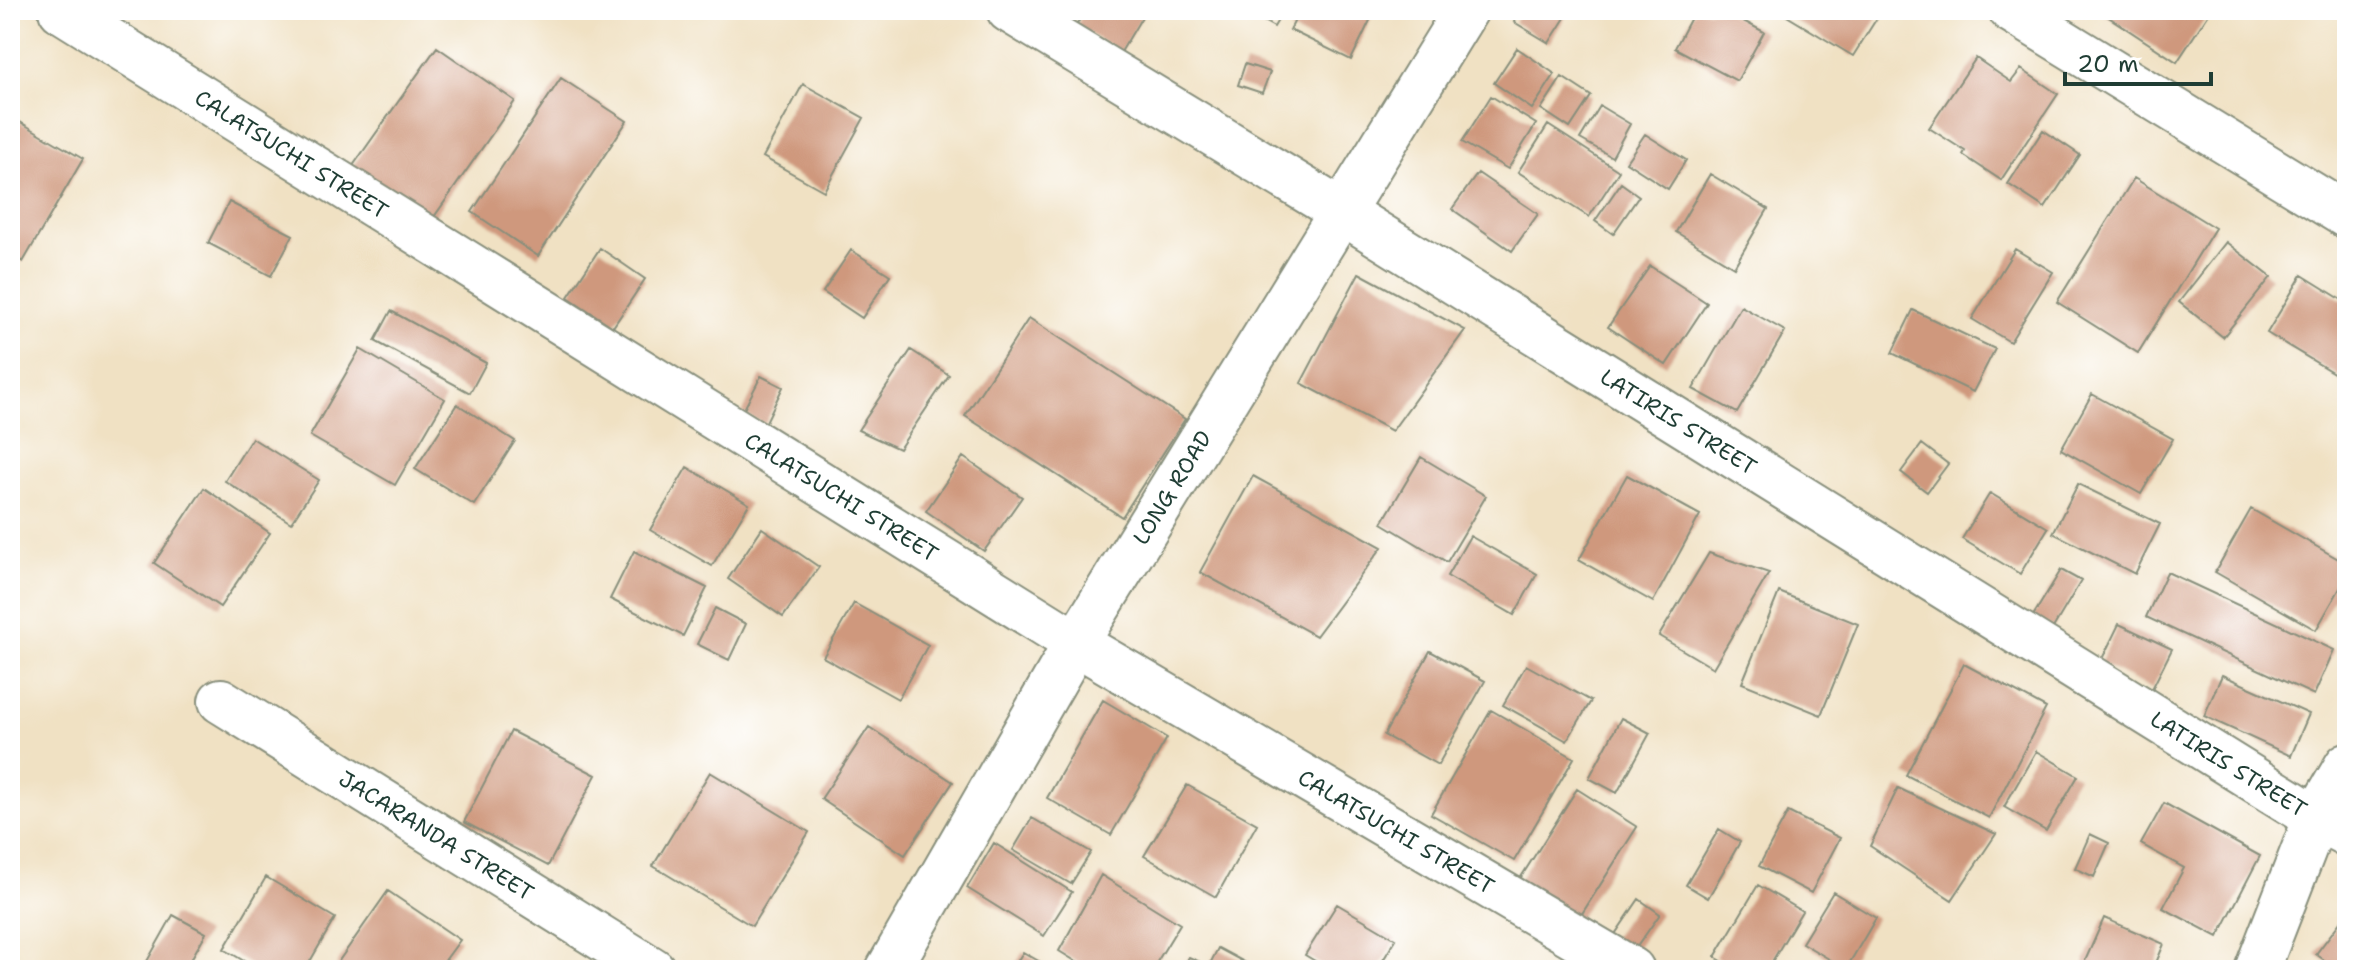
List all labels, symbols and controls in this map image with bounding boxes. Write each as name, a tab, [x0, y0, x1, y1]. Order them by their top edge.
scale bar	[2065, 36, 2211, 86]
text: 20 m	[2077, 48, 2139, 80]
street label: CALATSUCHI STREET	[190, 83, 394, 225]
street label: LATIRIS STREET	[1595, 362, 1763, 481]
street label: LONG ROAD	[1126, 425, 1218, 550]
street label: CALATSUCHI STREET	[739, 426, 944, 568]
street label: LATIRIS STREET	[2145, 704, 2313, 824]
street label: CALATSUCHI STREET	[1293, 762, 1500, 901]
street label: JACARANDA STREET	[334, 764, 540, 907]

